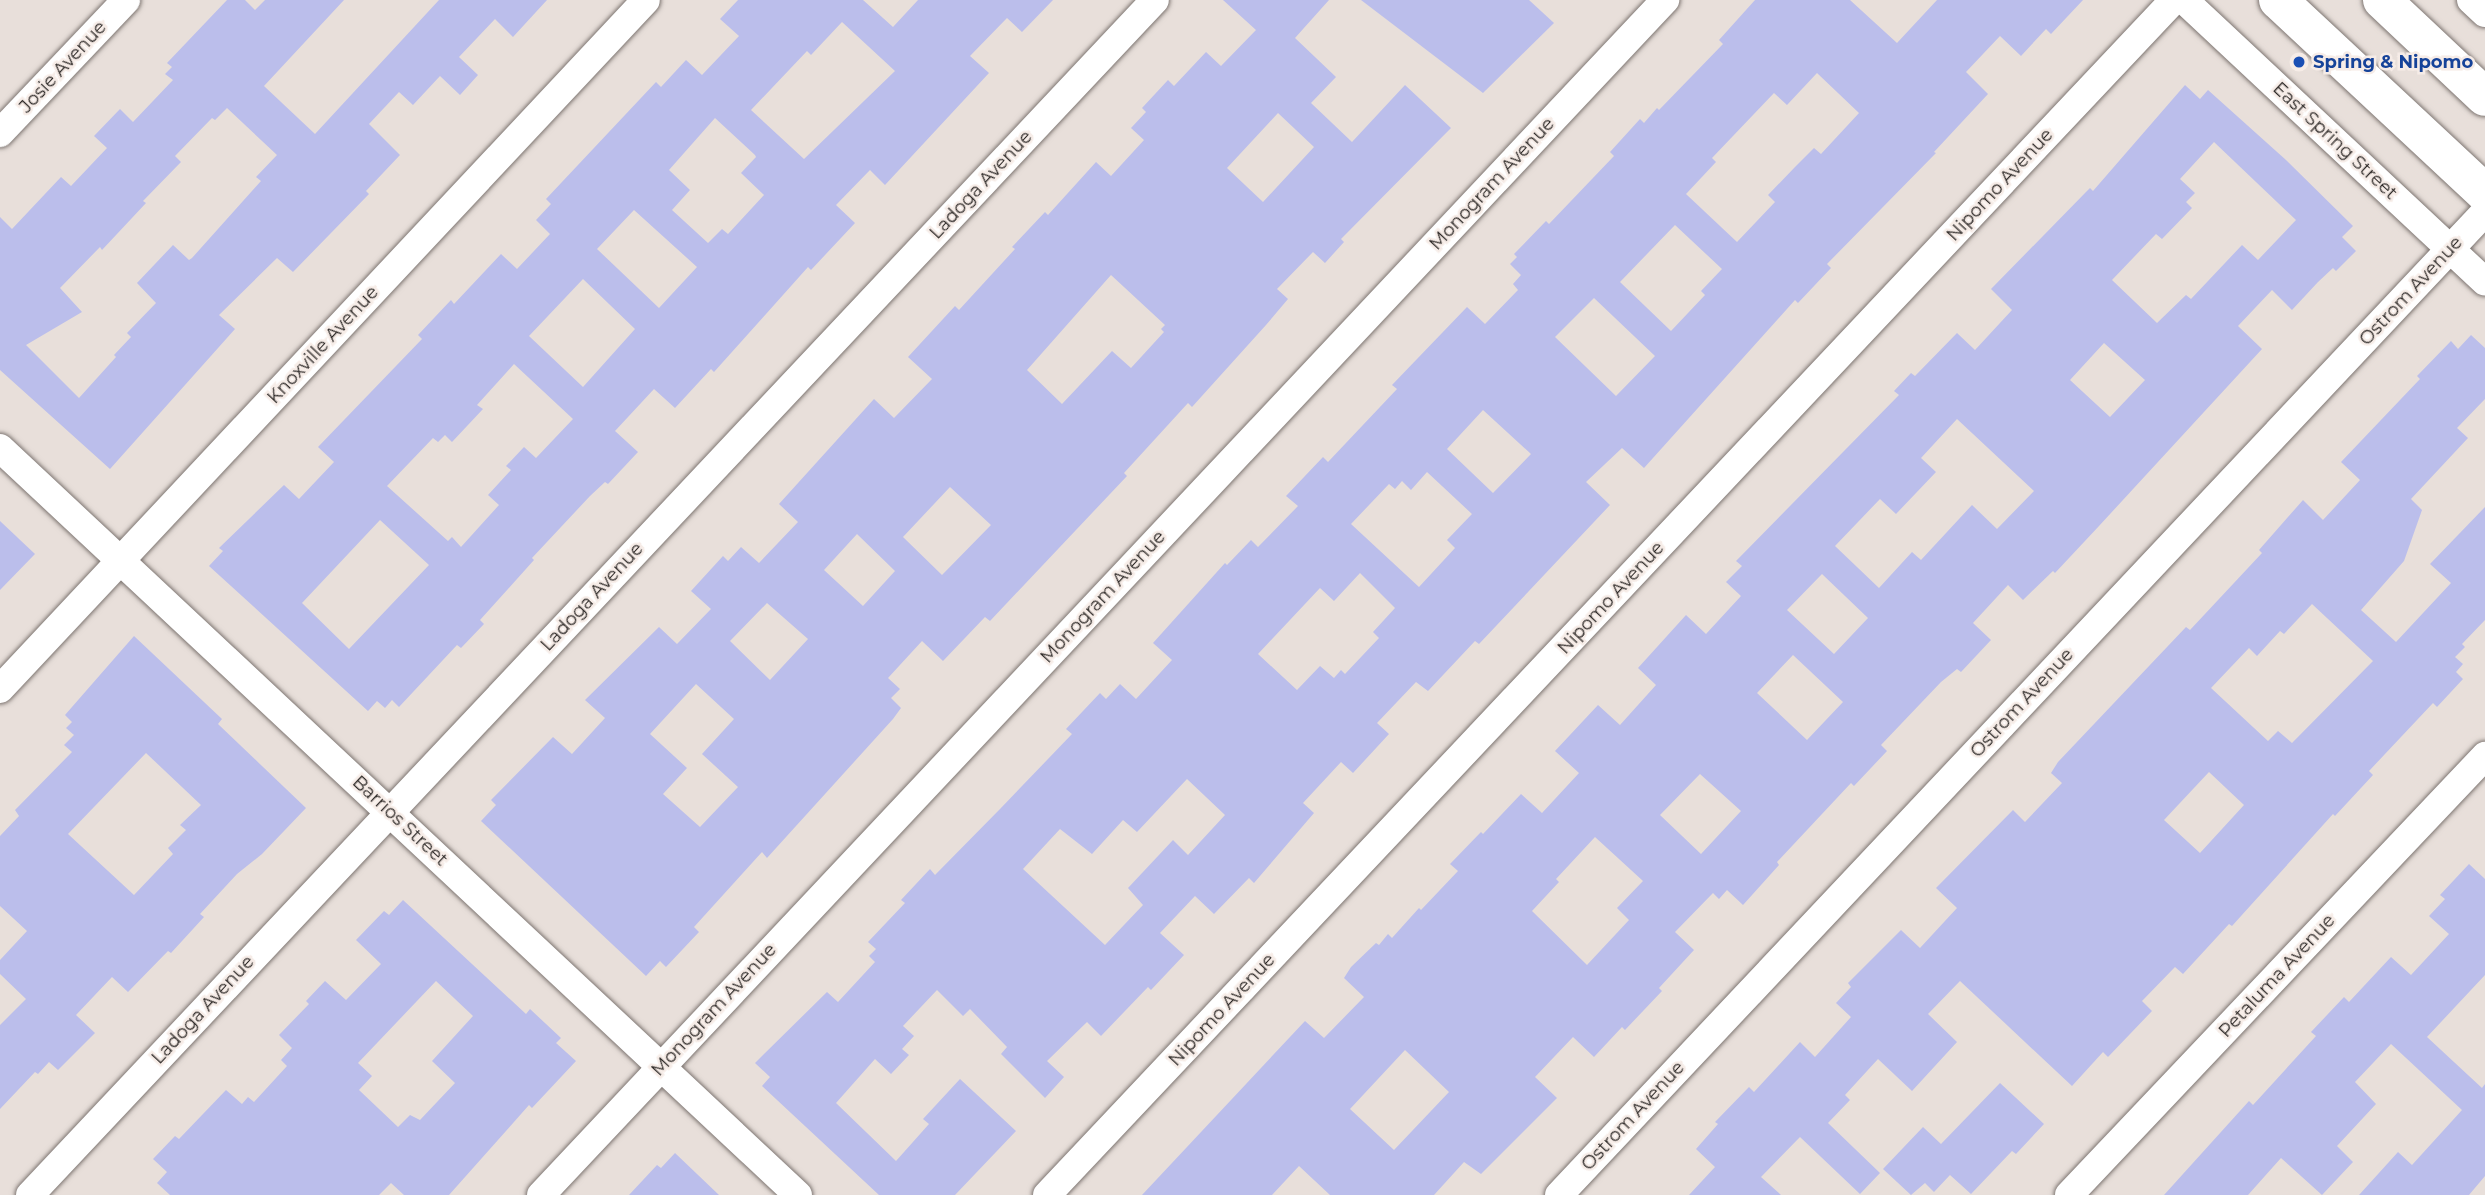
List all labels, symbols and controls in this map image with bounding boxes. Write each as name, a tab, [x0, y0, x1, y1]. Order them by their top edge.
street label: Josie Avenue	[15, 17, 111, 117]
place label: Spring & Nipomo	[2313, 51, 2473, 73]
marker: Spring & Nipomo	[2291, 54, 2307, 70]
street label: East Spring Street	[2268, 78, 2402, 204]
street label: Monogram Avenue	[1425, 113, 1559, 255]
street label: Nipomo Avenue	[1942, 124, 2058, 246]
street label: Ladoga Avenue	[925, 126, 1037, 244]
street label: Ostrom Avenue	[2355, 232, 2467, 350]
street label: Knoxville Avenue	[263, 282, 383, 408]
street label: Monogram Avenue	[1036, 526, 1170, 668]
street label: Nipomo Avenue	[1553, 537, 1669, 659]
street label: Ladoga Avenue	[536, 538, 648, 656]
street label: Ostrom Avenue	[1966, 644, 2078, 762]
street label: Barrios Street	[348, 771, 452, 871]
street label: Petaluma Avenue	[2214, 910, 2340, 1042]
street label: Monogram Avenue	[647, 939, 781, 1081]
street label: Nipomo Avenue	[1164, 949, 1280, 1071]
street label: Ladoga Avenue	[147, 951, 259, 1069]
street label: Ostrom Avenue	[1577, 1057, 1689, 1175]

